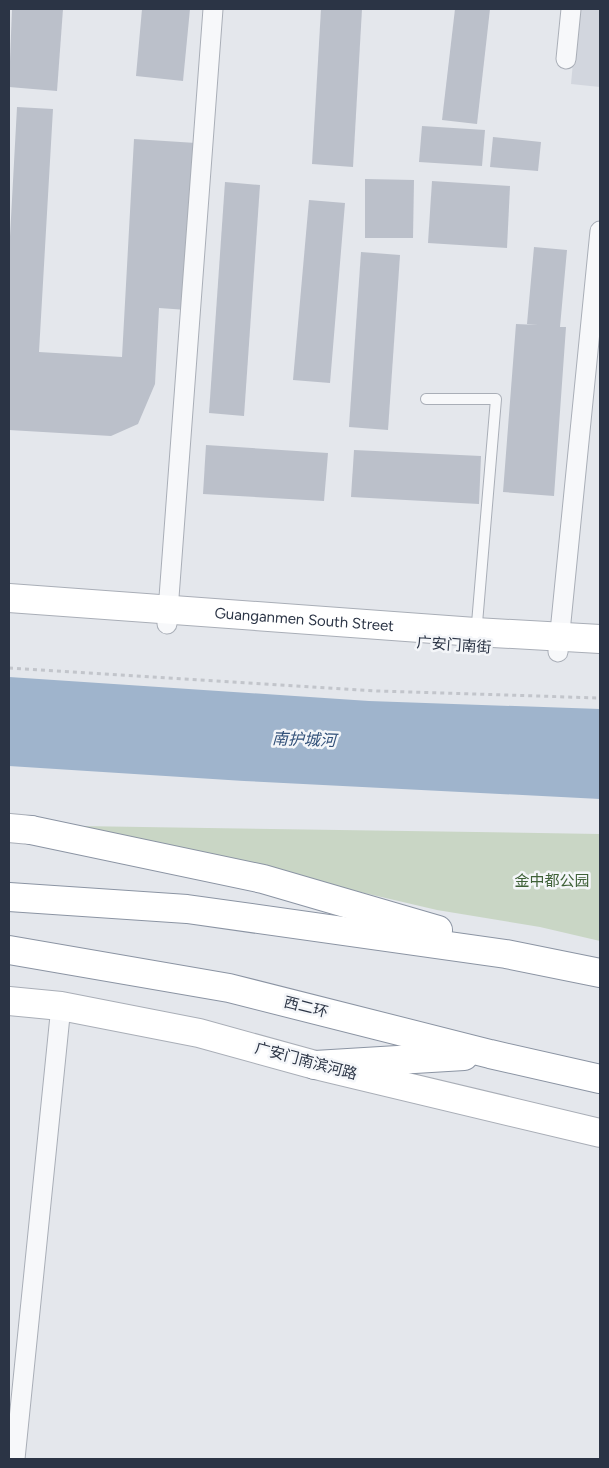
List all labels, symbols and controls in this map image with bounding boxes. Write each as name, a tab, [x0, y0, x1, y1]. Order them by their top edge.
street label: Guanganmen South Street	[214, 604, 395, 635]
street label: 广安门南街	[416, 633, 492, 657]
water label: 南护城河	[272, 729, 339, 750]
park label: 金中都公园	[514, 872, 590, 890]
street label: 西二环	[282, 993, 330, 1021]
street label: 广安门南滨河路	[253, 1039, 359, 1083]

